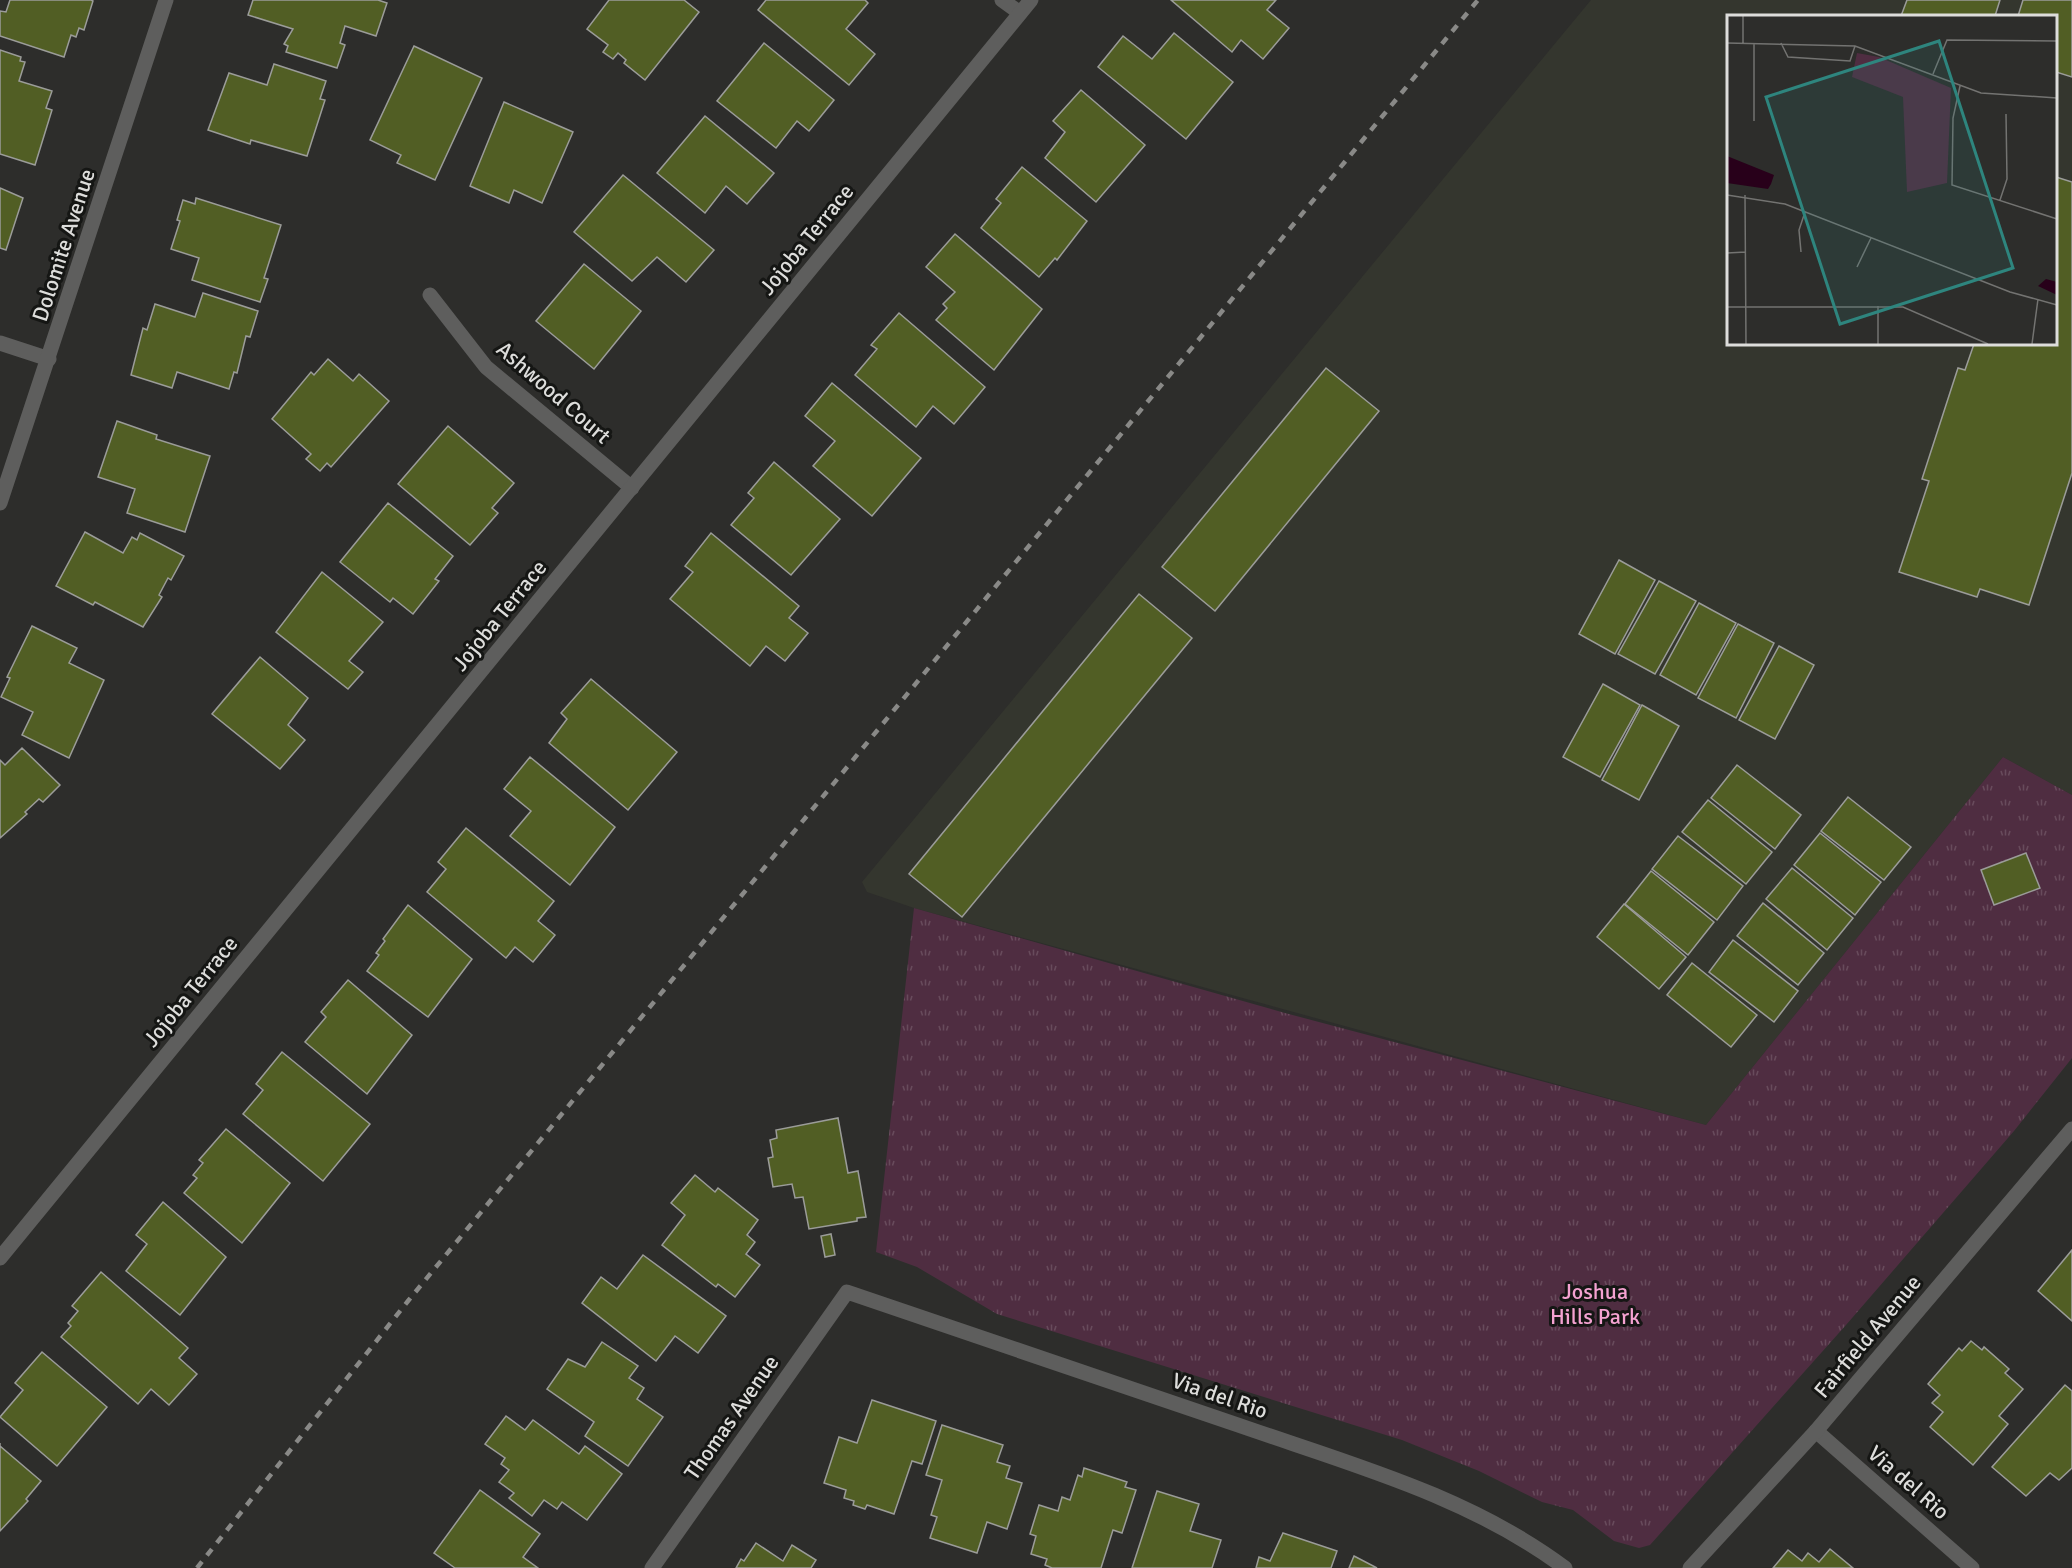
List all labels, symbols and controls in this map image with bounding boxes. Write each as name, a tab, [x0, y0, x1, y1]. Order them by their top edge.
inset map	[1727, 15, 2057, 345]
street label: Dolomite Avenue	[26, 165, 101, 325]
street label: Jojoba Terrace	[753, 178, 859, 300]
street label: Ashwood Court	[491, 335, 617, 450]
street label: Jojoba Terrace	[446, 554, 552, 676]
street label: Jojoba Terrace	[137, 930, 243, 1052]
street label: Fairfield Avenue	[1808, 1269, 1927, 1403]
park label: Joshua Hills Park	[1550, 1278, 1640, 1330]
street label: Thomas Avenue	[678, 1350, 784, 1485]
street label: Via del Rio	[1169, 1367, 1271, 1424]
street label: Via del Rio	[1862, 1440, 1955, 1525]

